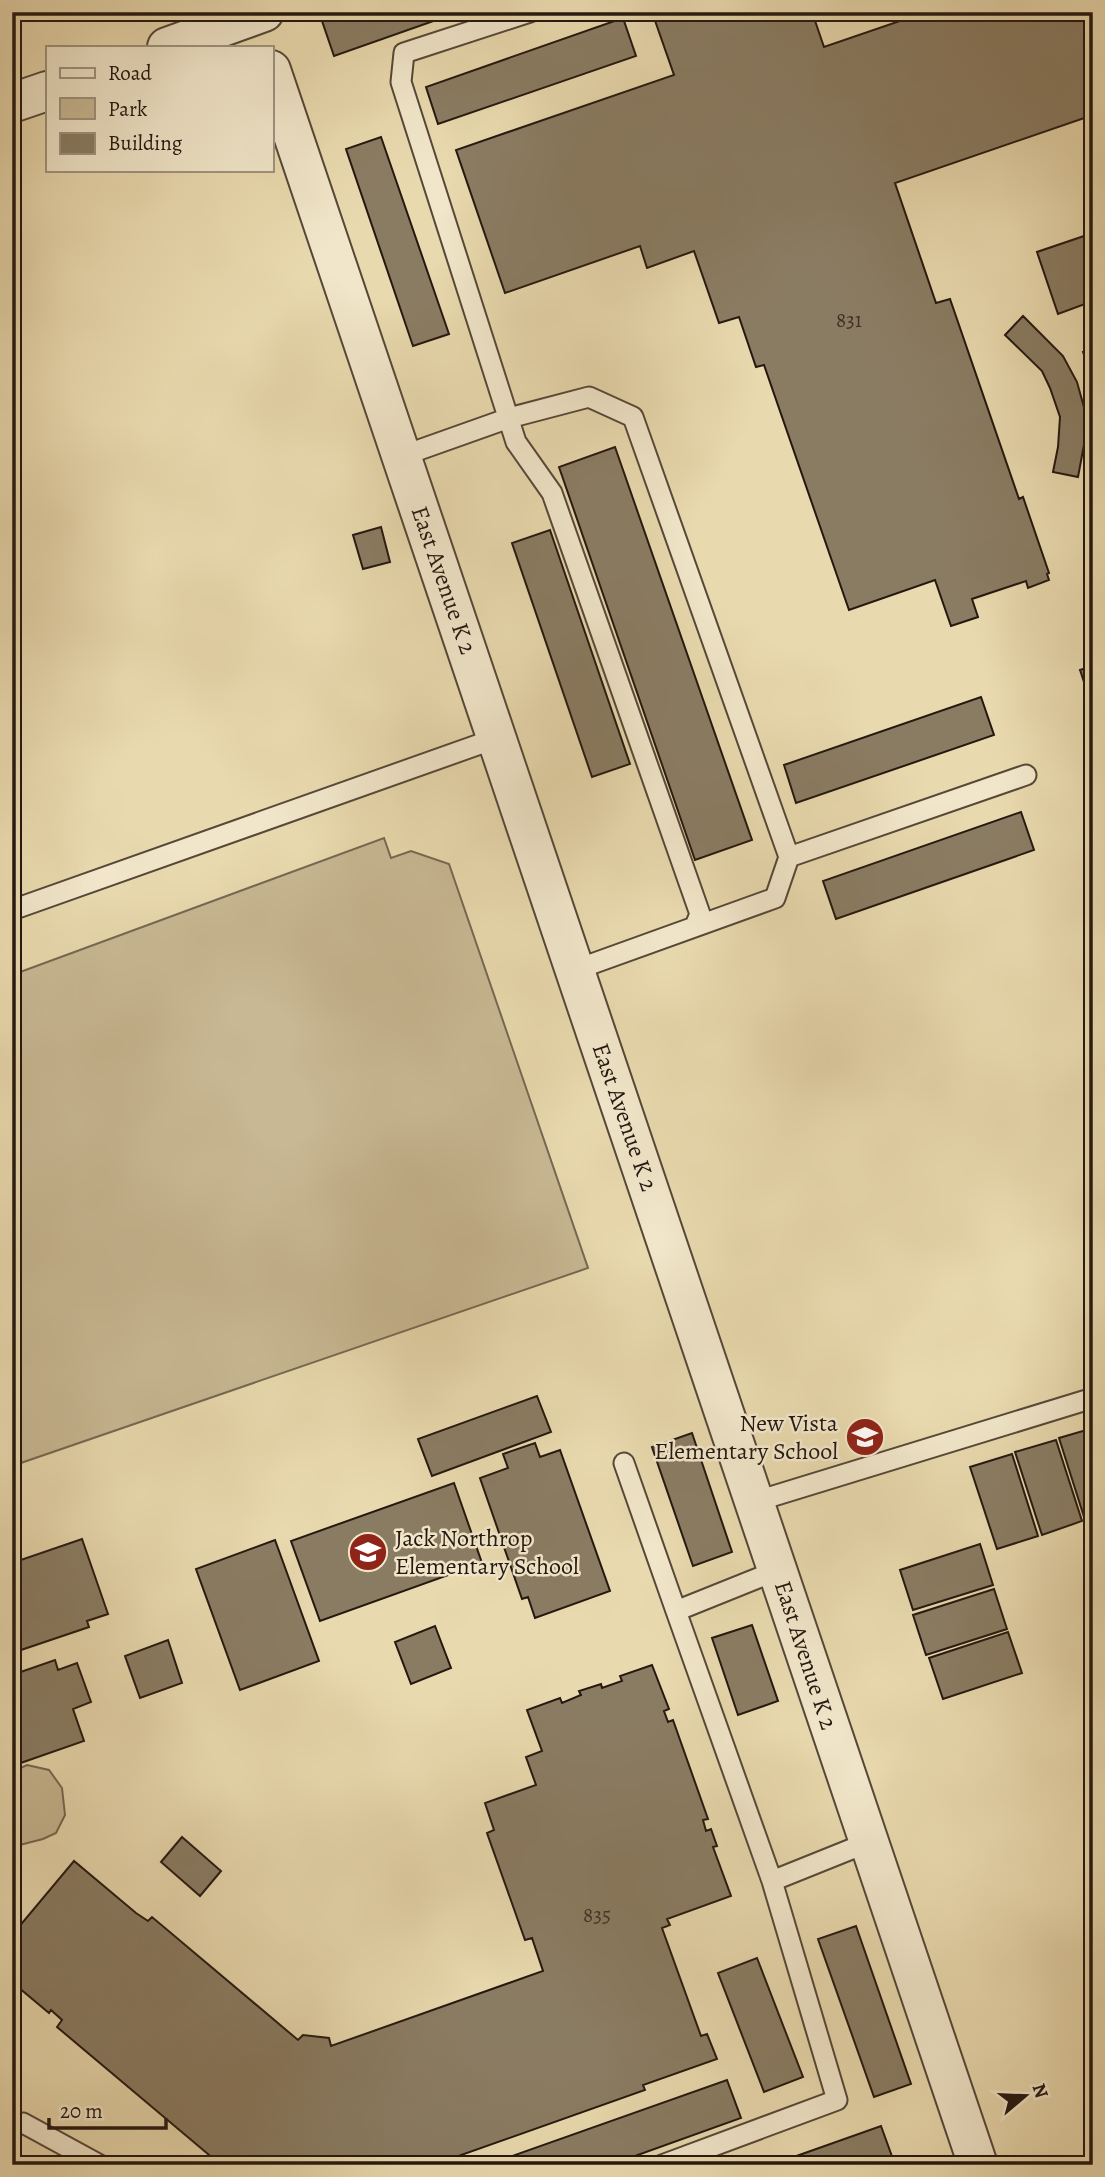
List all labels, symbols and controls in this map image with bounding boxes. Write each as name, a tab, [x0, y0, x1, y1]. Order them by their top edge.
legend	[46, 46, 273, 172]
text: Road	[108, 59, 152, 87]
text: Park	[108, 95, 148, 123]
text: Building	[108, 129, 183, 157]
house number: 831	[836, 306, 862, 334]
street label: East Avenue K 2	[404, 502, 484, 658]
street label: East Avenue K 2	[585, 1039, 665, 1195]
place label: New Vista Elementary School	[654, 1407, 839, 1467]
school or university icon: New Vista Elementary School	[844, 1416, 886, 1458]
place label: Jack Northrop Elementary School	[395, 1522, 579, 1582]
school or university icon: Jack Northrop Elementary School	[347, 1531, 389, 1573]
street label: East Avenue K 2	[767, 1577, 845, 1733]
house number: 835	[583, 1901, 611, 1929]
north arrow	[990, 2062, 1060, 2132]
text: N	[1026, 2080, 1055, 2102]
scale bar	[49, 2086, 166, 2130]
text: 20 m	[60, 2097, 103, 2125]

